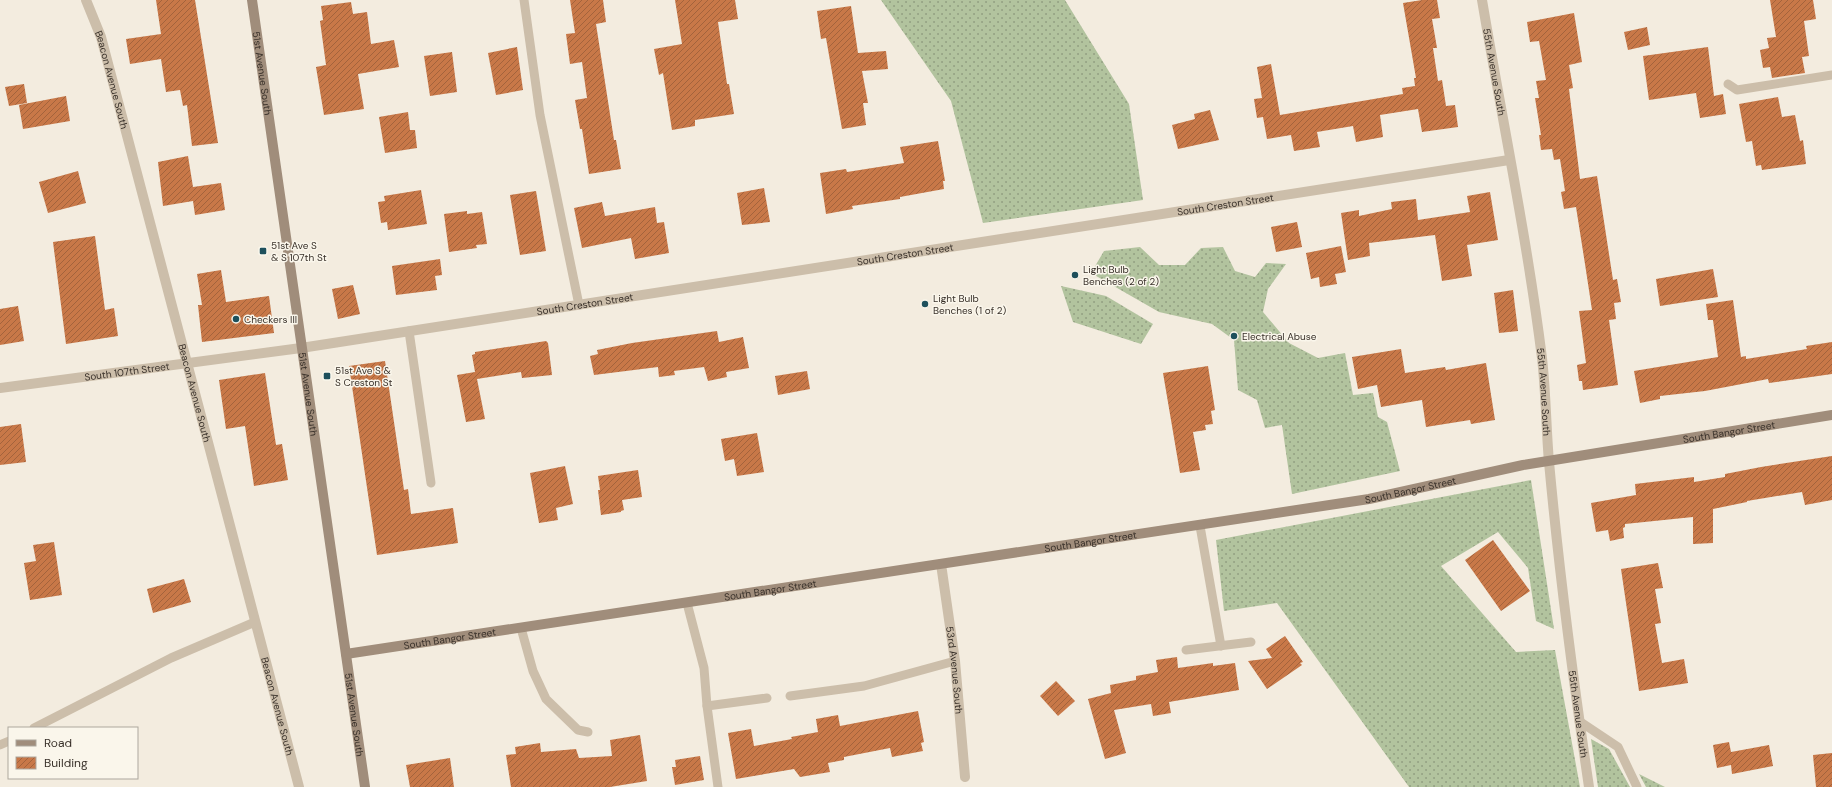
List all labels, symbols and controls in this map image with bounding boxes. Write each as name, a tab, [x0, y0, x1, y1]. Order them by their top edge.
street label: 55th Avenue South	[1480, 27, 1508, 117]
street label: Beacon Avenue South	[92, 29, 131, 131]
street label: 51st Avenue South	[250, 31, 274, 116]
street label: South Creston Street	[1176, 191, 1275, 219]
place label: 51st Ave S & S 107th St	[271, 239, 327, 264]
street label: South Creston Street	[856, 241, 954, 268]
marker: 51st Ave S & S 107th St	[258, 246, 268, 256]
place label: Light Bulb Benches (2 of 2)	[1083, 263, 1159, 288]
marker: Light Bulb Benches (2 of 2)	[1070, 270, 1080, 280]
street label: South Creston Street	[536, 290, 634, 318]
place label: Light Bulb Benches (1 of 2)	[933, 292, 1007, 317]
marker: Light Bulb Benches (1 of 2)	[920, 299, 930, 309]
place label: Checkers III	[244, 313, 297, 326]
marker: Checkers III	[231, 314, 241, 324]
place label: Electrical Abuse	[1242, 330, 1317, 343]
marker: Electrical Abuse	[1229, 331, 1239, 341]
street label: Beacon Avenue South	[175, 342, 214, 444]
street label: 55th Avenue South	[1534, 347, 1553, 437]
street label: 51st Avenue South	[296, 351, 321, 437]
street label: South 107th Street	[84, 360, 170, 384]
place label: 51st Ave S & S Creston St	[335, 364, 393, 389]
marker: 51st Ave S & S Creston St	[322, 371, 332, 381]
street label: South Bangor Street	[1682, 418, 1776, 446]
street label: South Bangor Street	[1364, 474, 1457, 507]
street label: South Bangor Street	[1044, 528, 1138, 555]
street label: South Bangor Street	[723, 577, 817, 604]
street label: South Bangor Street	[403, 625, 497, 652]
street label: 53rd Avenue South	[943, 625, 966, 715]
street label: Beacon Avenue South	[258, 656, 296, 757]
street label: 55th Avenue South	[1566, 669, 1591, 759]
street label: 51st Avenue South	[342, 672, 367, 758]
legend	[8, 727, 138, 779]
text: Road	[44, 735, 72, 751]
text: Building	[44, 755, 88, 771]

